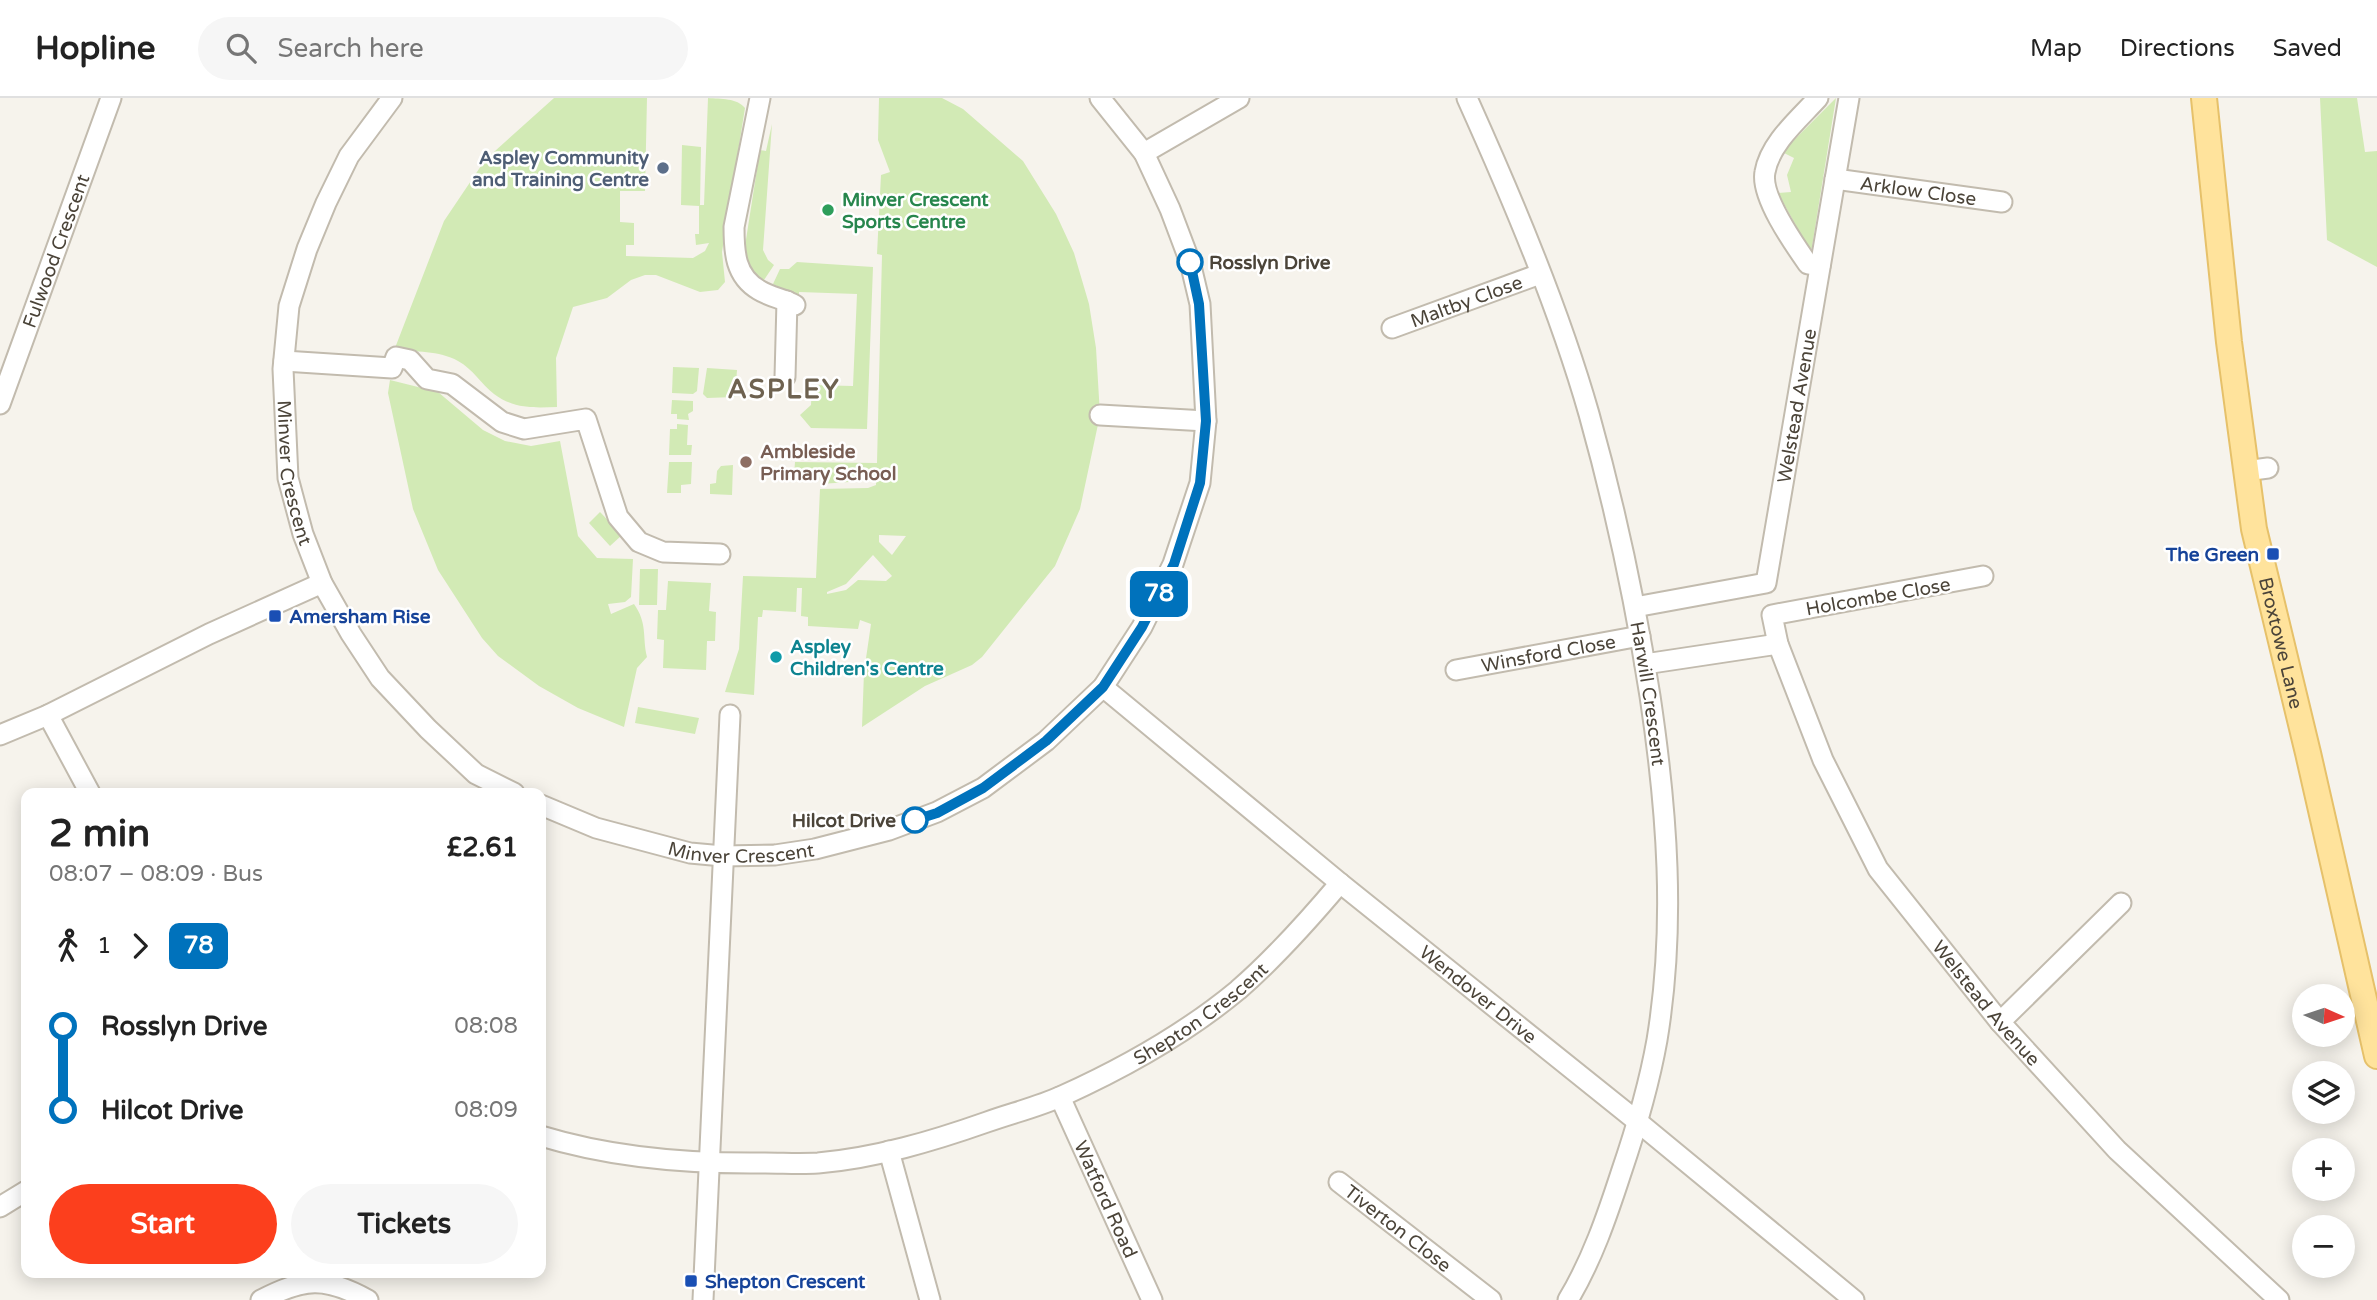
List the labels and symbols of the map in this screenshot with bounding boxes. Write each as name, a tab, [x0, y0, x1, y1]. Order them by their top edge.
place label: Aspley Community and Training Centre	[472, 147, 650, 192]
marker: Aspley Community and Training Centre	[655, 160, 671, 176]
street label: Fulwood Crescent	[19, 171, 94, 331]
street label: Arklow Close	[1858, 173, 1978, 210]
place label: Minver Crescent Sports Centre	[842, 189, 989, 234]
marker: Minver Crescent Sports Centre	[820, 202, 836, 218]
marker: Rosslyn Drive	[1177, 249, 1203, 275]
place label: Rosslyn Drive	[1209, 252, 1331, 275]
street label: Maltby Close	[1408, 271, 1526, 332]
street label: Welstead Avenue	[1773, 327, 1821, 485]
district label: ASPLEY	[727, 374, 841, 405]
street label: Minver Crescent	[272, 400, 316, 548]
place label: Ambleside Primary School	[760, 441, 896, 486]
marker: Ambleside Primary School	[738, 454, 754, 470]
place label: The Green	[2165, 544, 2259, 566]
marker: The Green	[2265, 546, 2281, 562]
line badge: 78	[1128, 571, 1190, 617]
street label: Holcombe Close	[1804, 573, 1952, 621]
street label: Broxtowe Lane	[2254, 575, 2307, 711]
place label: Amersham Rise	[289, 606, 431, 628]
marker: Amersham Rise	[267, 608, 283, 624]
street label: Harwill Crescent	[1625, 620, 1669, 767]
street label: Winsford Close	[1480, 631, 1618, 677]
place label: Aspley Children's Centre	[790, 636, 944, 680]
marker: Aspley Children's Centre	[768, 649, 784, 665]
marker: Hilcot Drive	[902, 807, 928, 833]
place label: Hilcot Drive	[792, 810, 896, 832]
street label: Minver Crescent	[665, 838, 816, 868]
street label: Welstead Avenue	[1927, 936, 2044, 1071]
street label: Wendover Drive	[1415, 941, 1541, 1048]
street label: Shepton Crescent	[1130, 958, 1273, 1070]
north arrow	[2292, 984, 2356, 1046]
street label: Watford Road	[1069, 1137, 1141, 1261]
street label: Tiverton Close	[1340, 1181, 1455, 1277]
place label: Shepton Crescent	[705, 1271, 866, 1294]
marker: Shepton Crescent	[683, 1273, 699, 1289]

